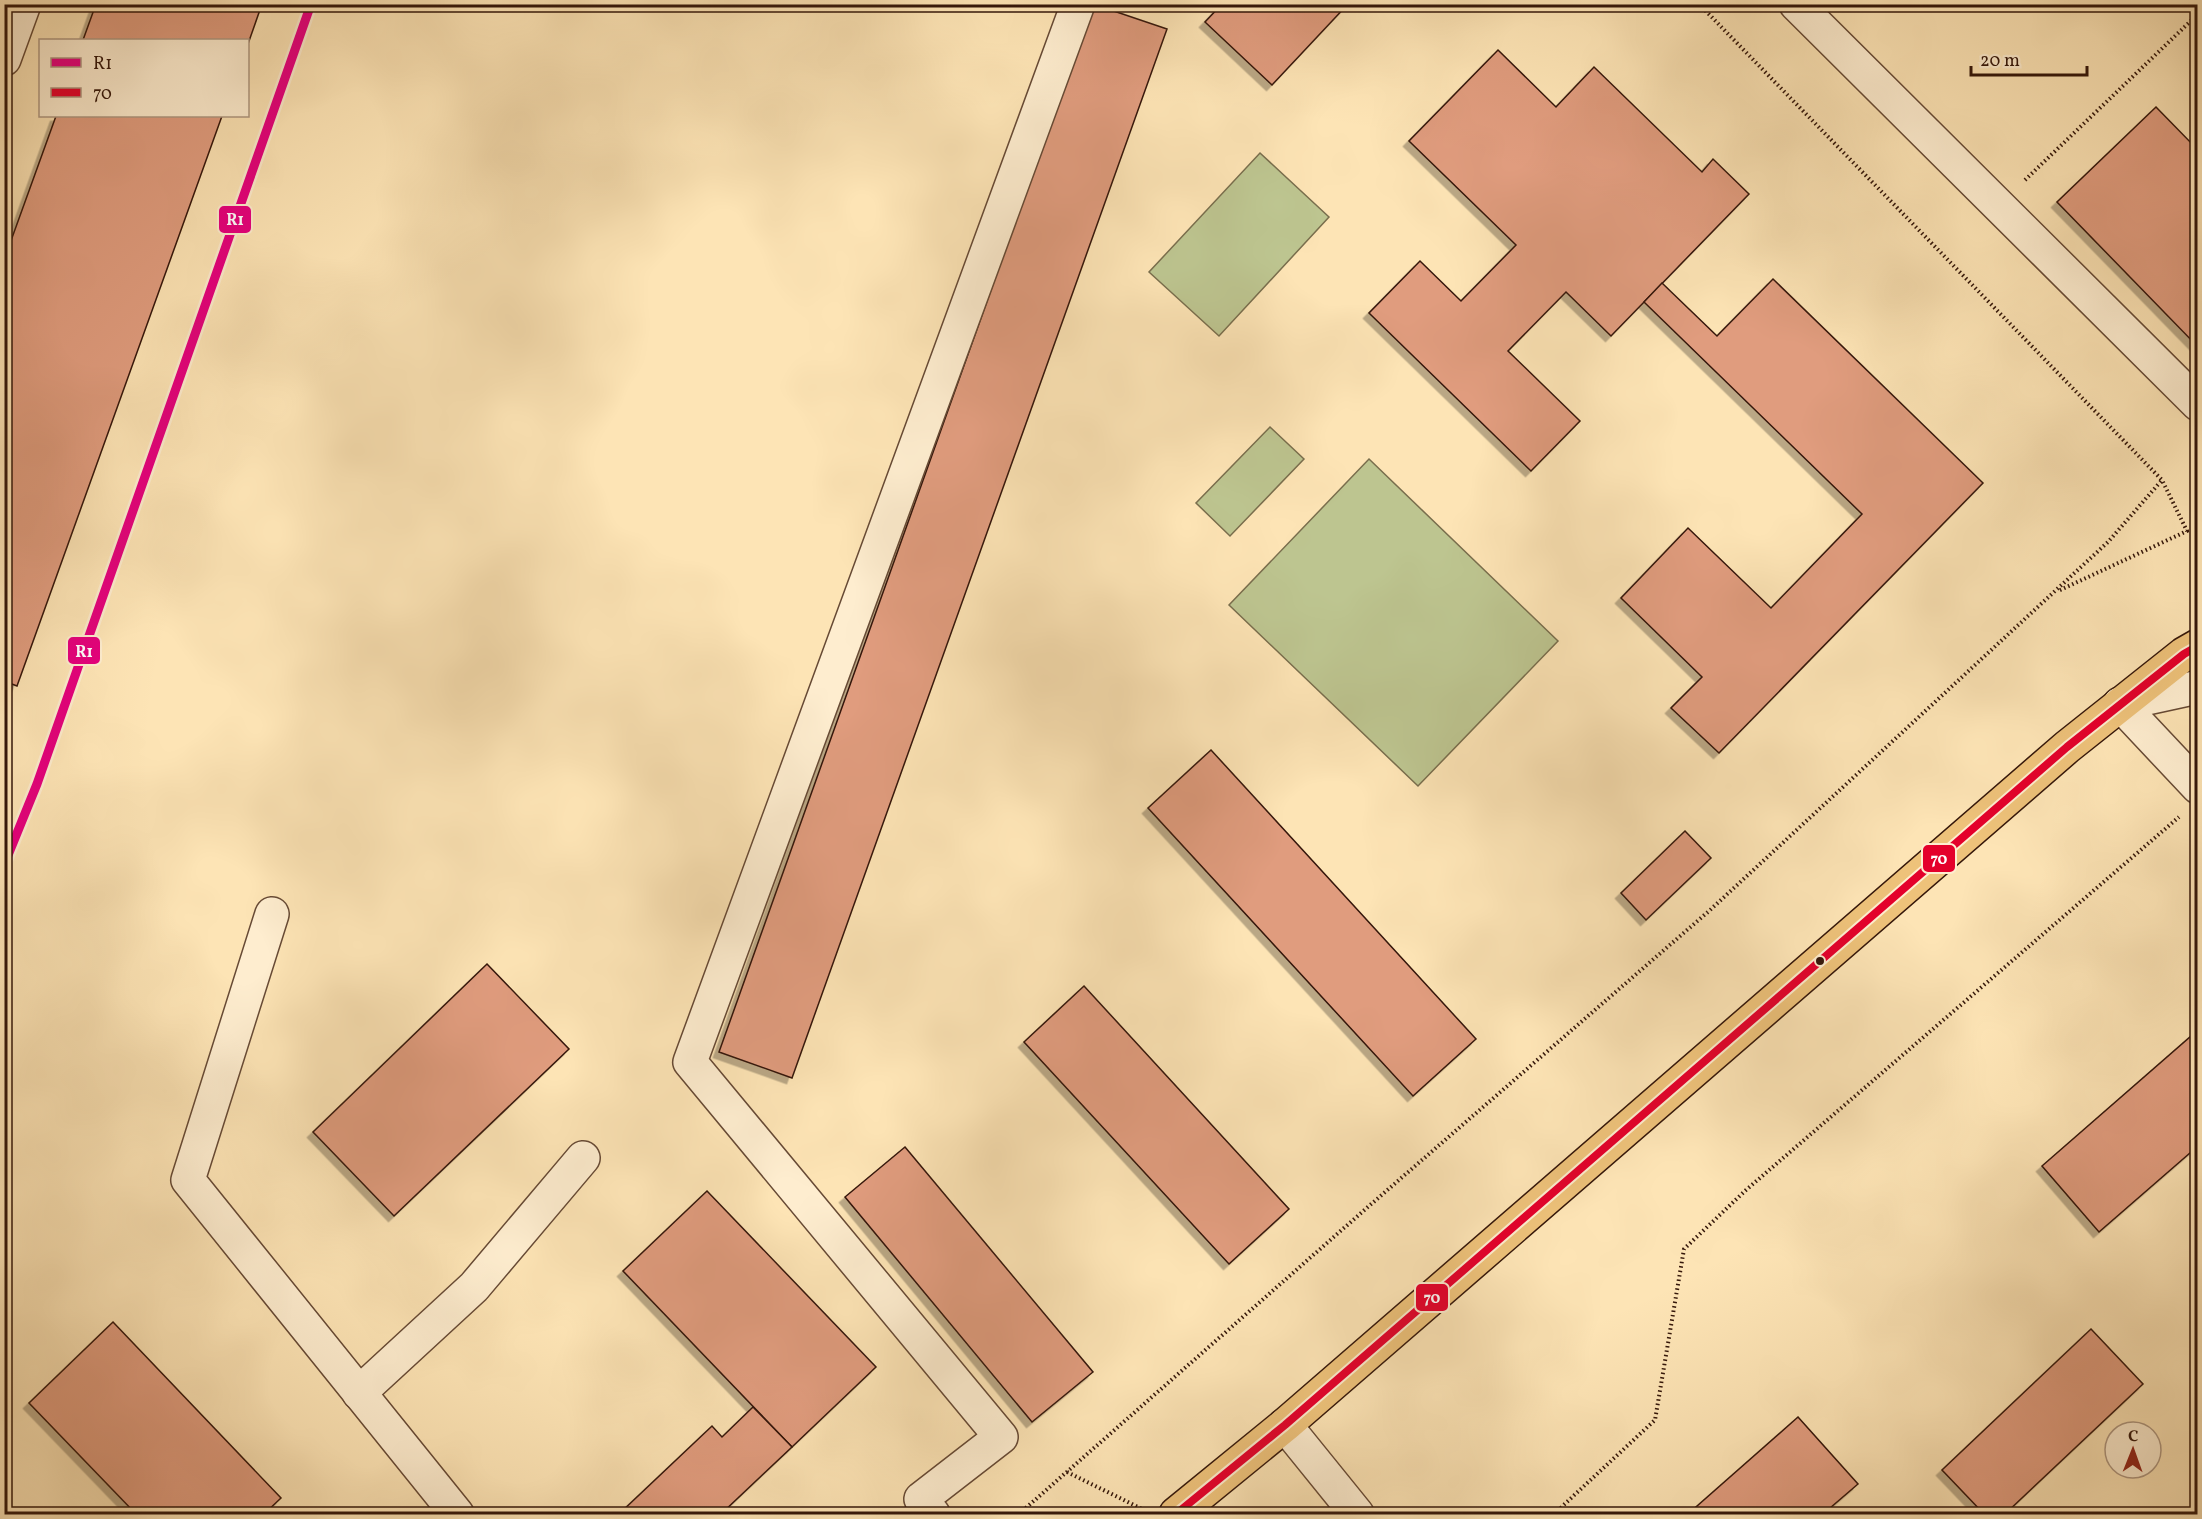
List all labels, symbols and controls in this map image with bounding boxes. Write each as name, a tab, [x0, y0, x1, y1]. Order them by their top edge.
legend	[39, 39, 249, 117]
scale bar	[1971, 39, 2086, 77]
text: 20 m	[1980, 49, 2020, 74]
text: R1	[93, 52, 112, 77]
text: 70	[93, 82, 112, 107]
line badge: R1	[218, 205, 252, 234]
text: R1	[226, 210, 244, 232]
line badge: R1	[67, 636, 101, 665]
text: R1	[75, 642, 93, 664]
line badge: 70	[1922, 844, 1956, 873]
text: 70	[1931, 849, 1948, 871]
unlabelled marker	[1814, 955, 1826, 967]
line badge: 70	[1415, 1283, 1449, 1312]
text: 70	[1424, 1288, 1441, 1310]
north arrow	[2103, 1420, 2163, 1480]
text: С	[2128, 1426, 2139, 1448]

